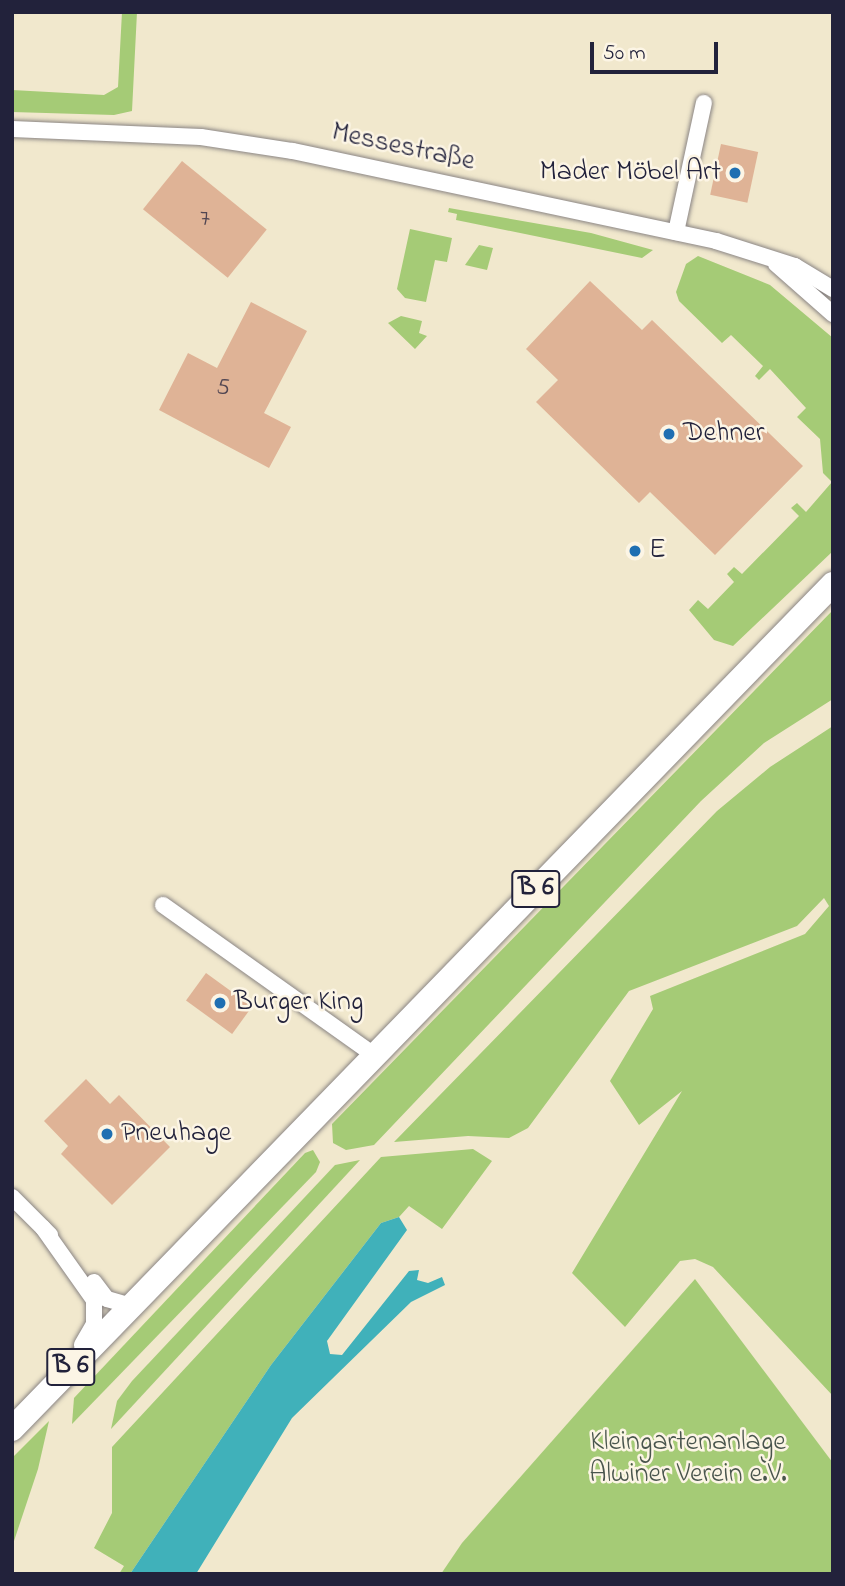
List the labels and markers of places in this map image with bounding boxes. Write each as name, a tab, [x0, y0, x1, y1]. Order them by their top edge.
place label: Mader Möbel Art	[540, 156, 721, 190]
marker: Mader Möbel Art	[727, 165, 743, 181]
place label: Dehner	[683, 417, 764, 451]
marker: Dehner	[661, 426, 677, 442]
place label: E	[649, 534, 666, 568]
marker: E	[627, 543, 643, 559]
place label: Burger King	[234, 986, 363, 1020]
marker: Burger King	[212, 995, 228, 1011]
place label: Pneuhage	[121, 1117, 231, 1151]
marker: Pneuhage	[99, 1126, 115, 1142]

